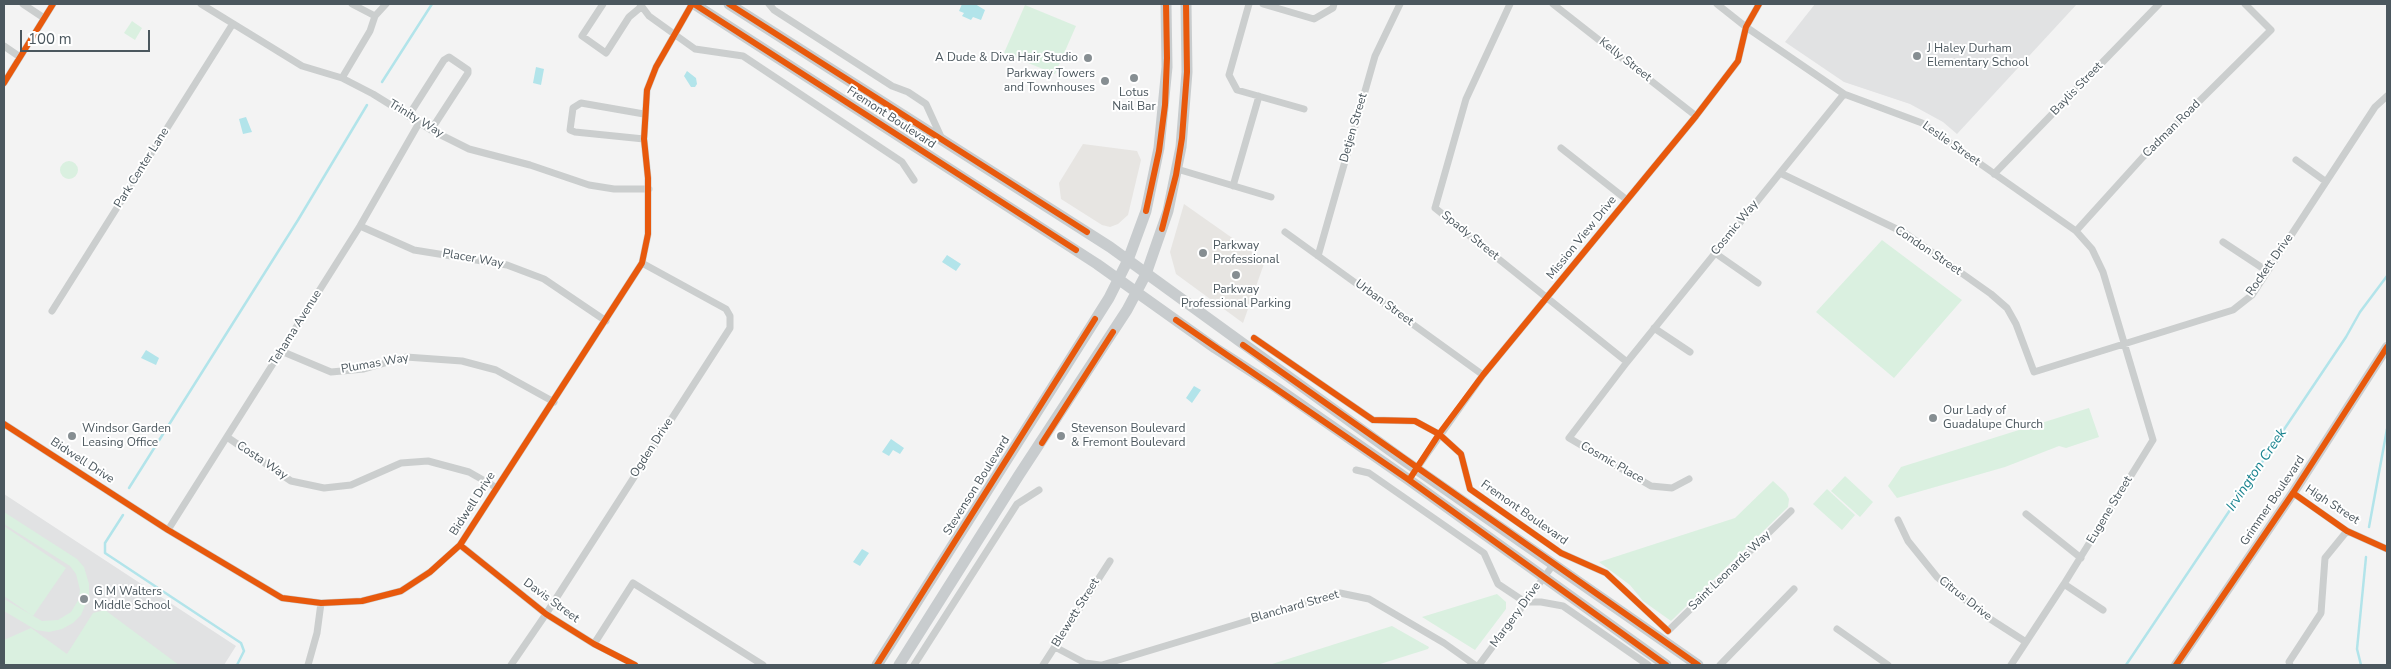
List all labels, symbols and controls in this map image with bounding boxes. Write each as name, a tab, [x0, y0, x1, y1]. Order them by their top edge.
scale bar	[22, 20, 152, 52]
text: 100 m	[28, 29, 72, 49]
street label: Kelly Street	[1596, 35, 1654, 85]
place label: J Haley Durham Elementary School	[1927, 42, 2028, 70]
marker: J Haley Durham Elementary School	[1911, 50, 1923, 62]
place label: A Dude & Diva Hair Studio	[935, 51, 1078, 65]
marker: A Dude & Diva Hair Studio	[1082, 52, 1094, 64]
street label: Baylis Street	[2048, 59, 2106, 119]
place label: Parkway Towers and Townhouses	[1004, 67, 1095, 95]
marker: Lotus Nail Bar	[1128, 72, 1140, 84]
marker: Parkway Towers and Townhouses	[1099, 75, 1111, 87]
street label: Fremont Boulevard	[844, 84, 938, 152]
place label: Lotus Nail Bar	[1112, 86, 1156, 114]
street label: Detjen Street	[1337, 92, 1371, 164]
street label: Trinity Way	[386, 97, 446, 141]
street label: Cadman Road	[2140, 97, 2204, 161]
street label: Leslie Street	[1919, 119, 1983, 169]
street label: Park Center Lane	[112, 125, 172, 211]
street label: Mission View Drive	[1544, 193, 1620, 283]
street label: Cosmic Way	[1708, 198, 1762, 258]
street label: Spady Street	[1438, 208, 1502, 264]
street label: Condon Street	[1892, 223, 1964, 279]
street label: Rockett Drive	[2243, 231, 2297, 299]
place label: Parkway Professional	[1213, 239, 1279, 267]
street label: Placer Way	[441, 247, 505, 271]
marker: Parkway Professional	[1197, 247, 1209, 259]
marker: Parkway Professional Parking	[1230, 269, 1242, 281]
street label: Urban Street	[1352, 277, 1416, 329]
place label: Parkway Professional Parking	[1181, 283, 1291, 311]
street label: Tehama Avenue	[267, 288, 325, 368]
street label: Plumas Way	[340, 351, 410, 377]
place label: Our Lady of Guadalupe Church	[1943, 404, 2043, 432]
marker: Our Lady of Guadalupe Church	[1927, 412, 1939, 424]
street label: Ogden Drive	[627, 416, 677, 480]
place label: Windsor Garden Leasing Office	[82, 422, 171, 450]
place label: Stevenson Boulevard & Fremont Boulevard	[1071, 422, 1185, 450]
water label: Irvington Creek	[2223, 425, 2291, 515]
marker: Windsor Garden Leasing Office	[66, 430, 78, 442]
marker: Stevenson Boulevard & Fremont Boulevard	[1055, 430, 1067, 442]
street label: Stevenson Boulevard	[941, 434, 1013, 538]
street label: Bidwell Drive	[47, 435, 117, 487]
street label: Costa Way	[234, 439, 290, 483]
street label: Cosmic Place	[1578, 439, 1646, 487]
street label: Grimmer Boulevard	[2238, 453, 2308, 549]
street label: Bidwell Drive	[447, 469, 499, 539]
street label: Eugene Street	[2084, 474, 2136, 546]
street label: Fremont Boulevard	[1478, 478, 1570, 548]
street label: High Street	[2302, 482, 2362, 528]
street label: Saint Leonards Way	[1686, 528, 1774, 614]
street label: Citrus Drive	[1936, 574, 1994, 624]
street label: Davis Street	[520, 576, 582, 626]
street label: Blewett Street	[1049, 576, 1103, 650]
street label: Margery Drive	[1488, 580, 1544, 650]
place label: G M Walters Middle School	[94, 585, 171, 613]
street label: Blanchard Street	[1249, 588, 1341, 626]
marker: G M Walters Middle School	[78, 593, 90, 605]

